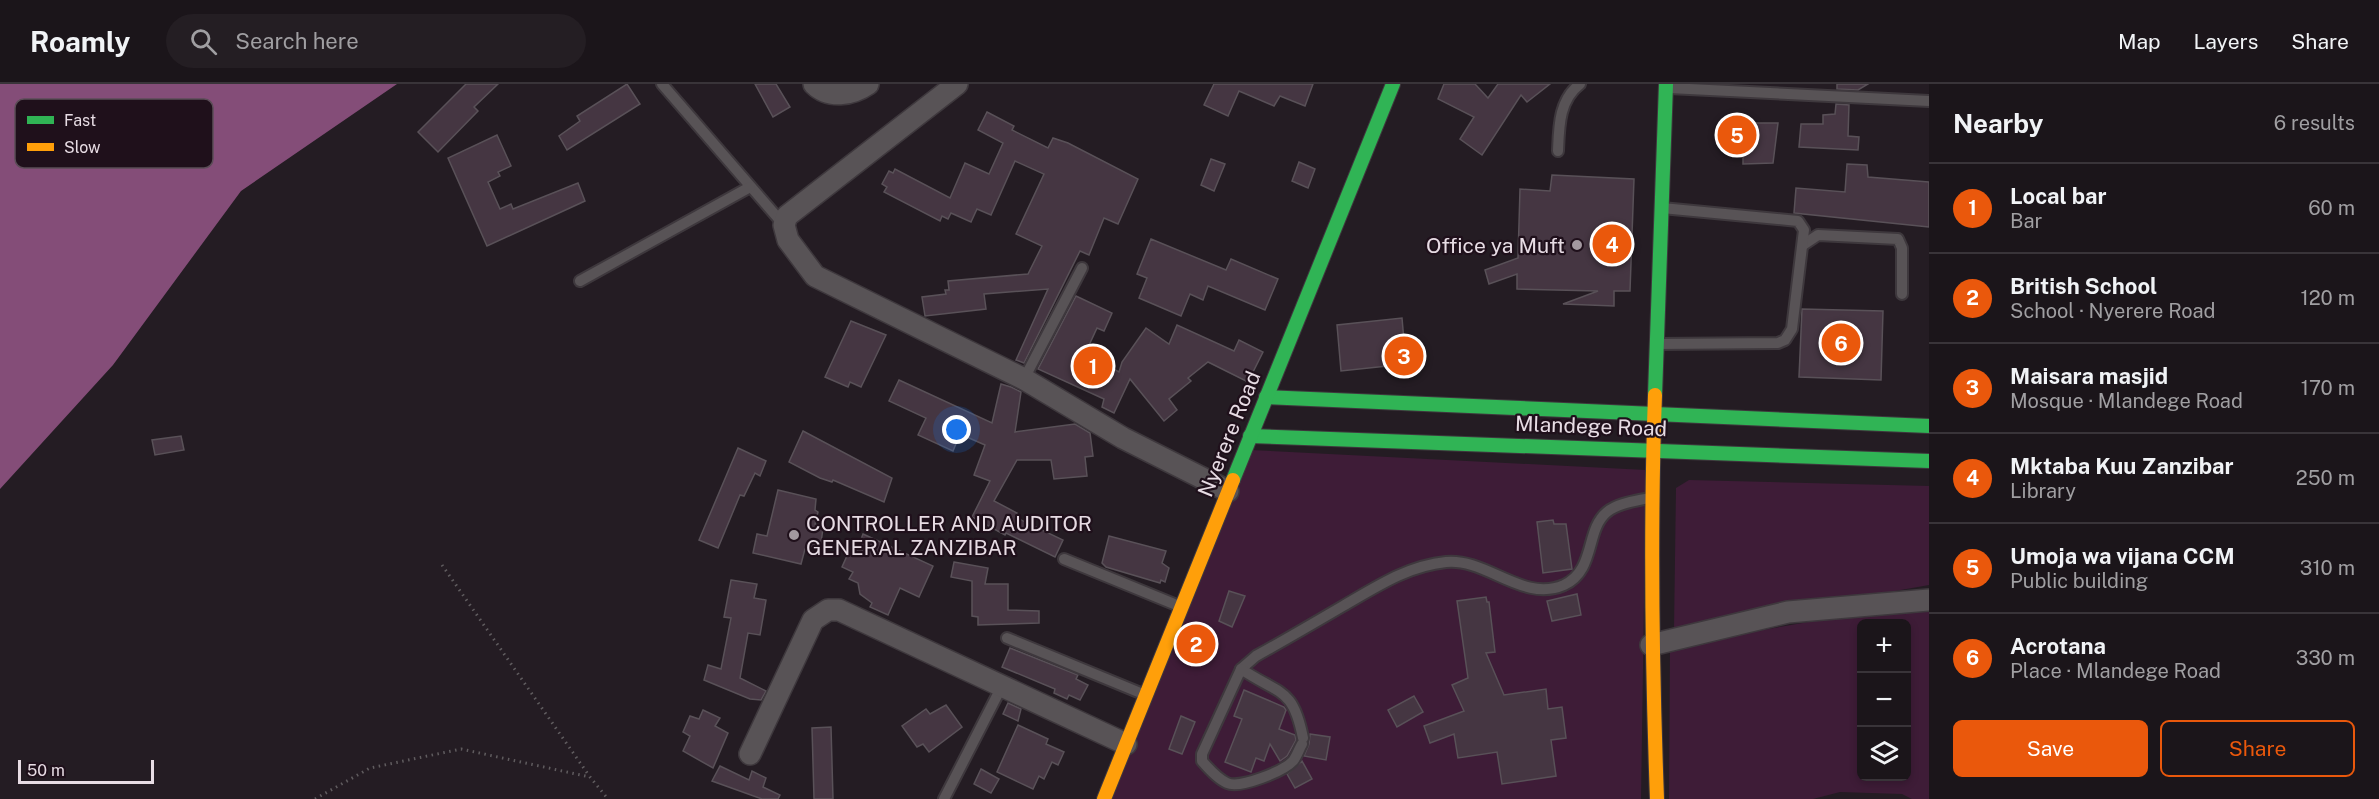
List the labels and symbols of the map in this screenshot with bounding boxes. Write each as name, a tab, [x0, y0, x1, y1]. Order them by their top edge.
legend	[15, 99, 213, 168]
text: Fast	[64, 111, 96, 130]
pin: 5	[1718, 112, 1756, 158]
text: Slow	[64, 138, 101, 157]
pin: 4	[1592, 222, 1632, 266]
place label: Office ya Muft	[1426, 233, 1565, 258]
marker: Office ya Muft	[1570, 238, 1584, 252]
pin: 6	[1822, 320, 1860, 366]
pin: 3	[1384, 334, 1424, 378]
pin: 1	[1074, 344, 1112, 388]
street label: Nyerere Road	[1192, 368, 1266, 500]
street label: Mlandege Road	[1514, 411, 1668, 441]
your location	[942, 415, 971, 444]
place label: CONTROLLER AND AUDITOR GENERAL ZANZIBAR	[806, 511, 1092, 560]
marker: CONTROLLER AND AUDITOR GENERAL ZANZIBAR	[787, 528, 801, 542]
pin: 2	[1176, 622, 1216, 666]
scale bar	[18, 757, 154, 784]

